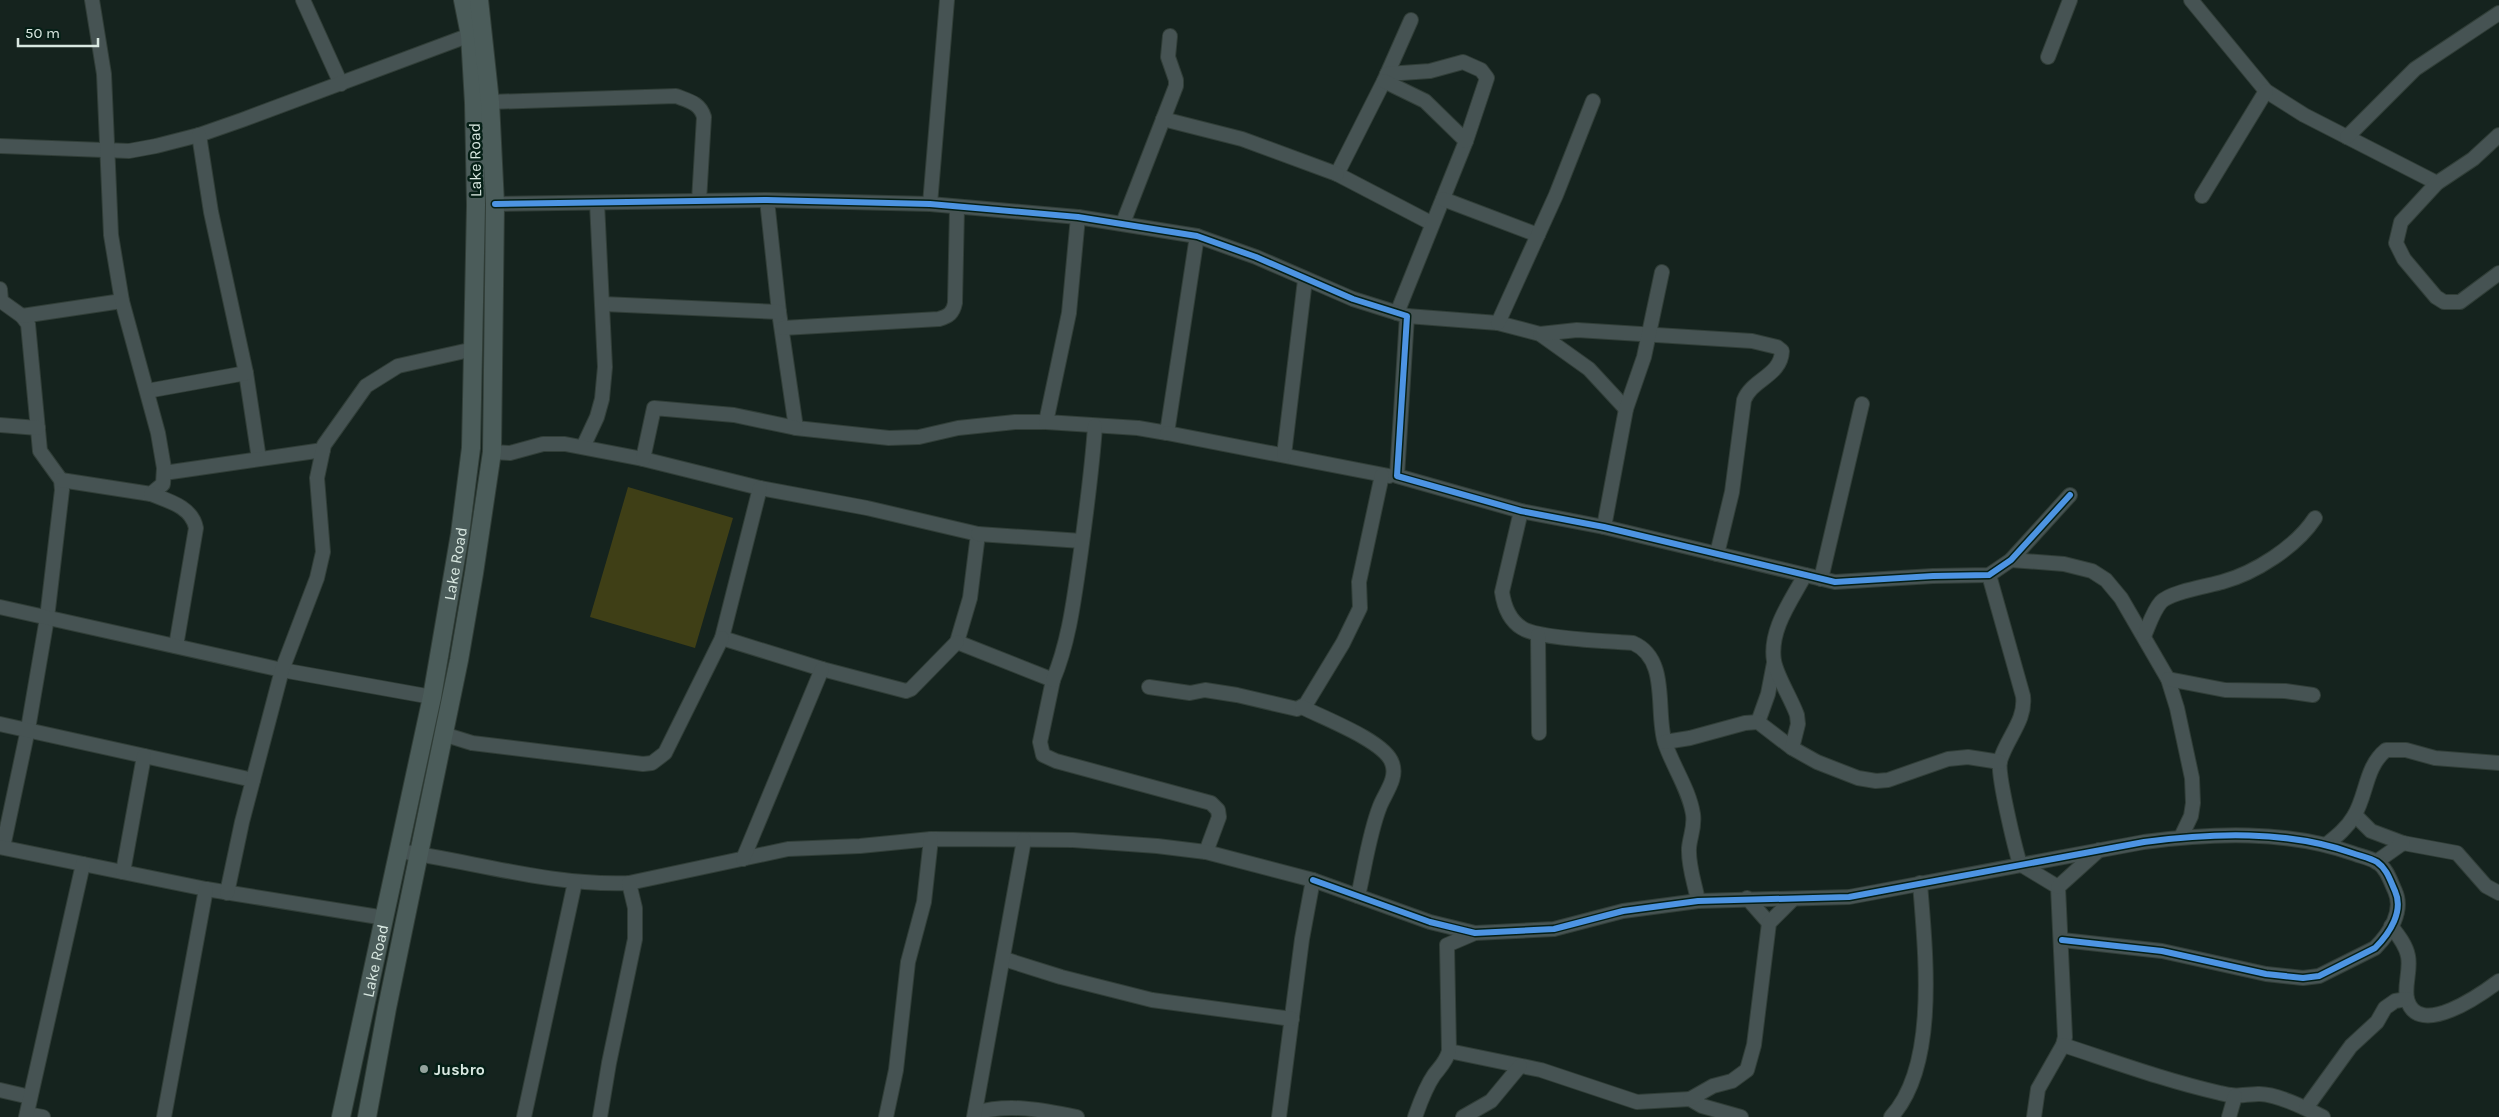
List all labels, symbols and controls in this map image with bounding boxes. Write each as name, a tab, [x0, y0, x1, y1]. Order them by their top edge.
scale bar	[18, 15, 98, 47]
text: 50 m	[25, 24, 60, 42]
street label: Lake Road	[465, 123, 485, 197]
street label: Lake Road	[439, 526, 470, 602]
street label: Lake Road	[358, 922, 392, 999]
place label: Jusbro	[434, 1060, 485, 1079]
marker: Jusbro	[418, 1063, 430, 1075]

